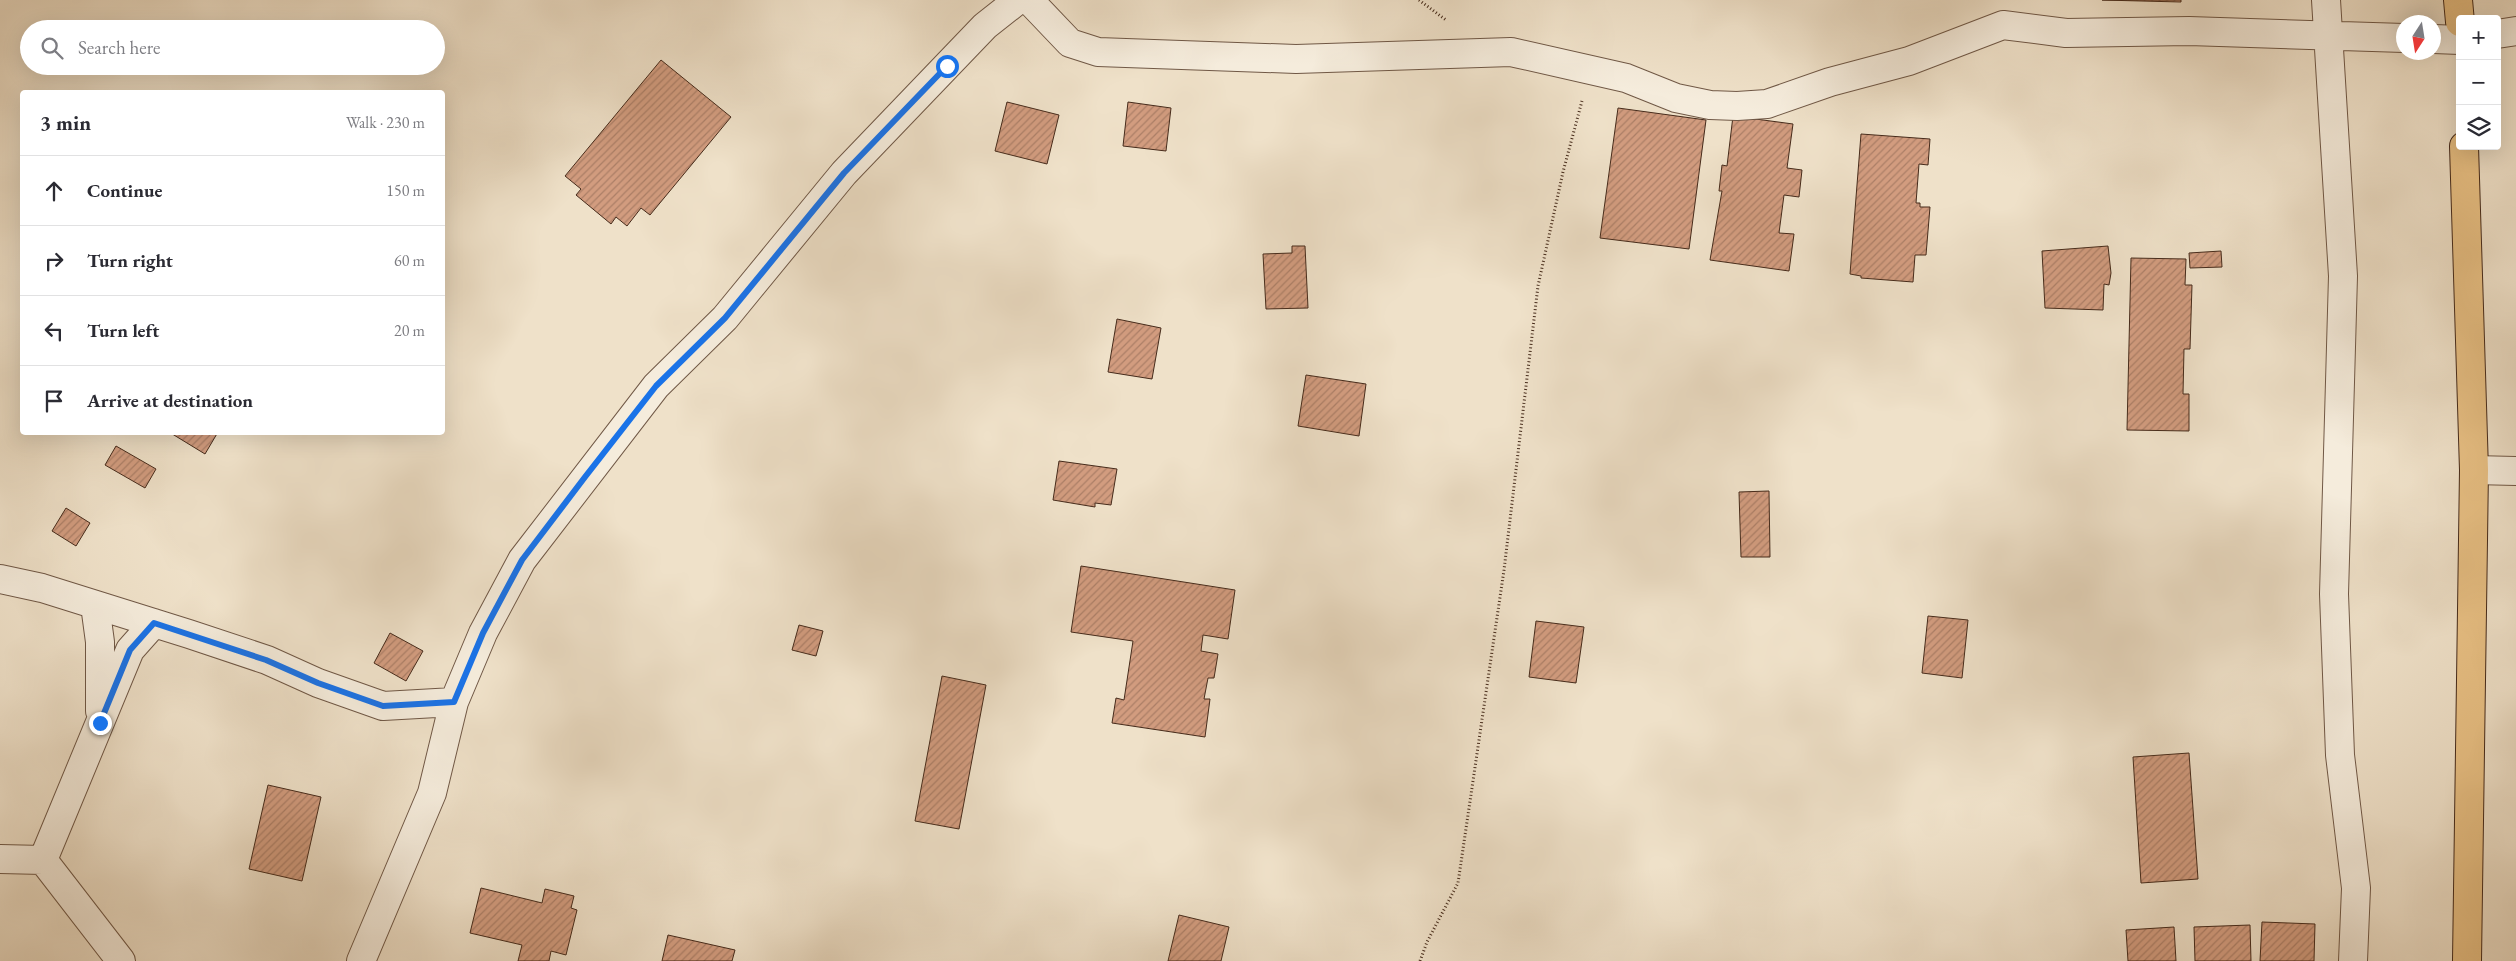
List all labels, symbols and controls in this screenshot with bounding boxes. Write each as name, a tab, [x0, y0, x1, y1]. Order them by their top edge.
north arrow	[2396, 15, 2441, 60]
map controls	[2456, 15, 2501, 150]
button: +	[2456, 15, 2501, 60]
search box	[20, 20, 445, 75]
icon: search	[38, 34, 66, 62]
text: Search here	[78, 35, 160, 60]
route start	[936, 55, 959, 78]
button: −	[2456, 60, 2501, 105]
button: layers	[2456, 105, 2501, 150]
text: 3 min	[40, 109, 91, 136]
text: Walk · 230 m	[346, 112, 425, 133]
icon: ahead	[40, 177, 68, 205]
text: Continue	[87, 178, 162, 203]
text: 150 m	[386, 180, 425, 201]
icon: right	[40, 247, 68, 275]
text: Turn right	[87, 248, 173, 273]
text: 60 m	[394, 250, 425, 271]
icon: left	[40, 317, 68, 345]
text: Turn left	[87, 318, 159, 343]
text: 20 m	[394, 320, 425, 341]
icon: arrive	[40, 387, 68, 415]
text: Arrive at destination	[87, 388, 253, 413]
route end	[89, 712, 112, 735]

